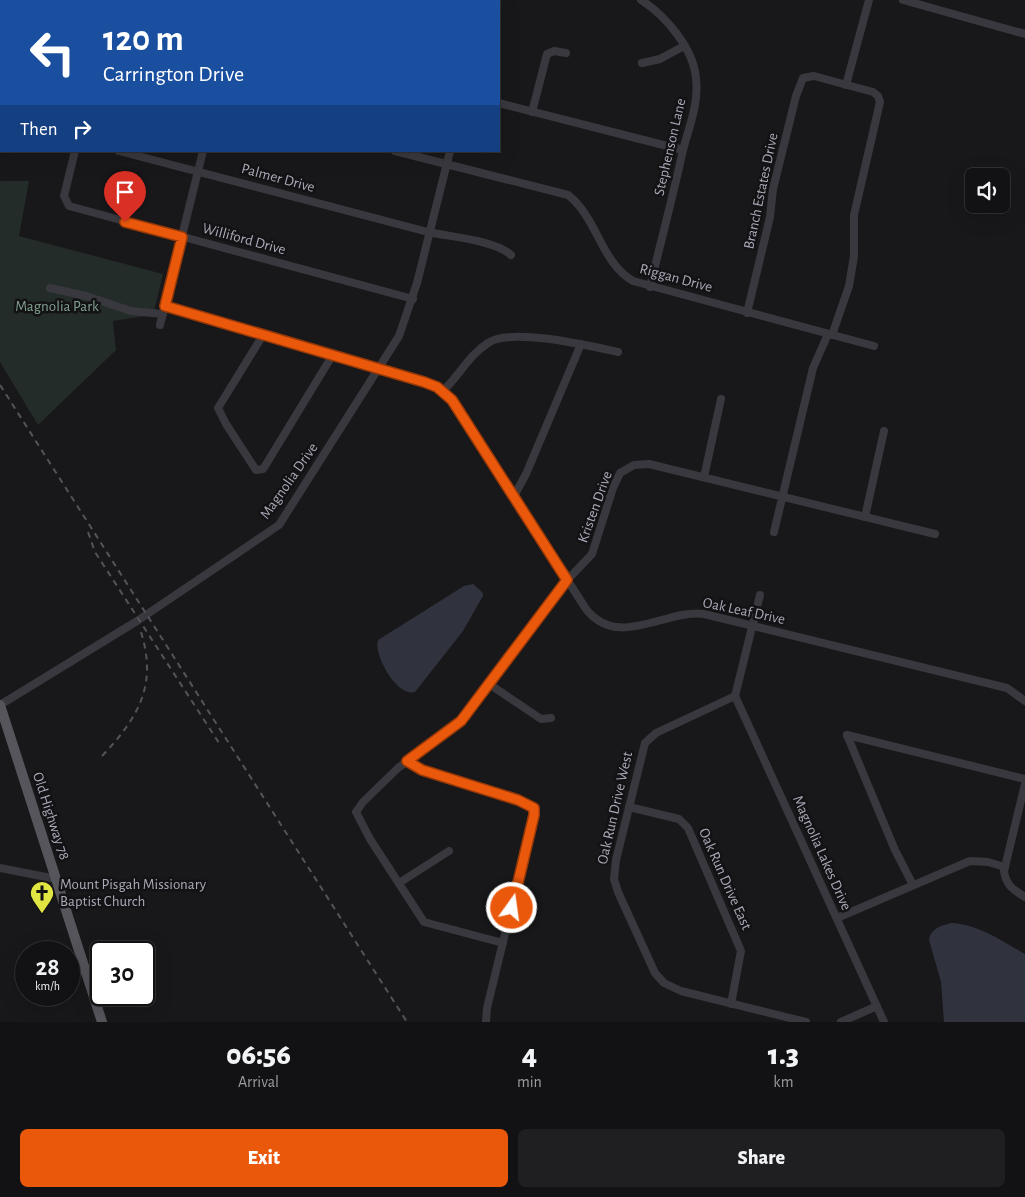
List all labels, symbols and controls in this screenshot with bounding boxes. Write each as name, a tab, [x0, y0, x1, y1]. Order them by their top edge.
icon: left	[20, 20, 85, 85]
text: 120 m	[103, 22, 184, 57]
text: Carrington Drive	[103, 63, 244, 85]
street label: Stephenson Lane	[652, 97, 688, 197]
icon: right	[68, 115, 96, 143]
text: Then	[20, 120, 58, 139]
street label: Branch Estates Drive	[741, 131, 781, 250]
street label: Palmer Drive	[240, 161, 316, 195]
map controls	[965, 168, 1010, 213]
button: sound	[965, 168, 1010, 213]
pin	[104, 171, 146, 222]
icon: arrive	[111, 178, 139, 206]
street label: Williford Drive	[201, 221, 287, 257]
street label: Riggan Drive	[638, 261, 714, 295]
park label: Magnolia Park	[15, 299, 99, 314]
street label: Magnolia Drive	[257, 440, 321, 522]
street label: Kristen Drive	[575, 469, 615, 545]
street label: Oak Leaf Drive	[701, 595, 787, 627]
street label: Oak Run Drive West	[595, 750, 635, 866]
street label: Old Highway 78	[30, 770, 72, 862]
street label: Magnolia Lakes Drive	[790, 793, 854, 913]
street label: Oak Run Drive East	[696, 826, 754, 932]
place label: Mount Pisgah Missionary Baptist Church	[60, 877, 207, 909]
church icon: Mount Pisgah Missionary Baptist Church	[29, 880, 55, 914]
position arrow	[485, 881, 537, 933]
speed limit sign: 30	[90, 941, 155, 1006]
text: 28	[35, 955, 60, 980]
text: km/h	[35, 980, 60, 992]
text: 06:56	[226, 1040, 291, 1070]
text: 4	[522, 1040, 537, 1070]
text: 1.3	[768, 1040, 799, 1070]
text: Arrival	[238, 1074, 279, 1090]
text: min	[517, 1074, 542, 1090]
text: km	[773, 1074, 793, 1090]
button: Exit	[20, 1129, 508, 1187]
button: Share	[518, 1129, 1005, 1187]

